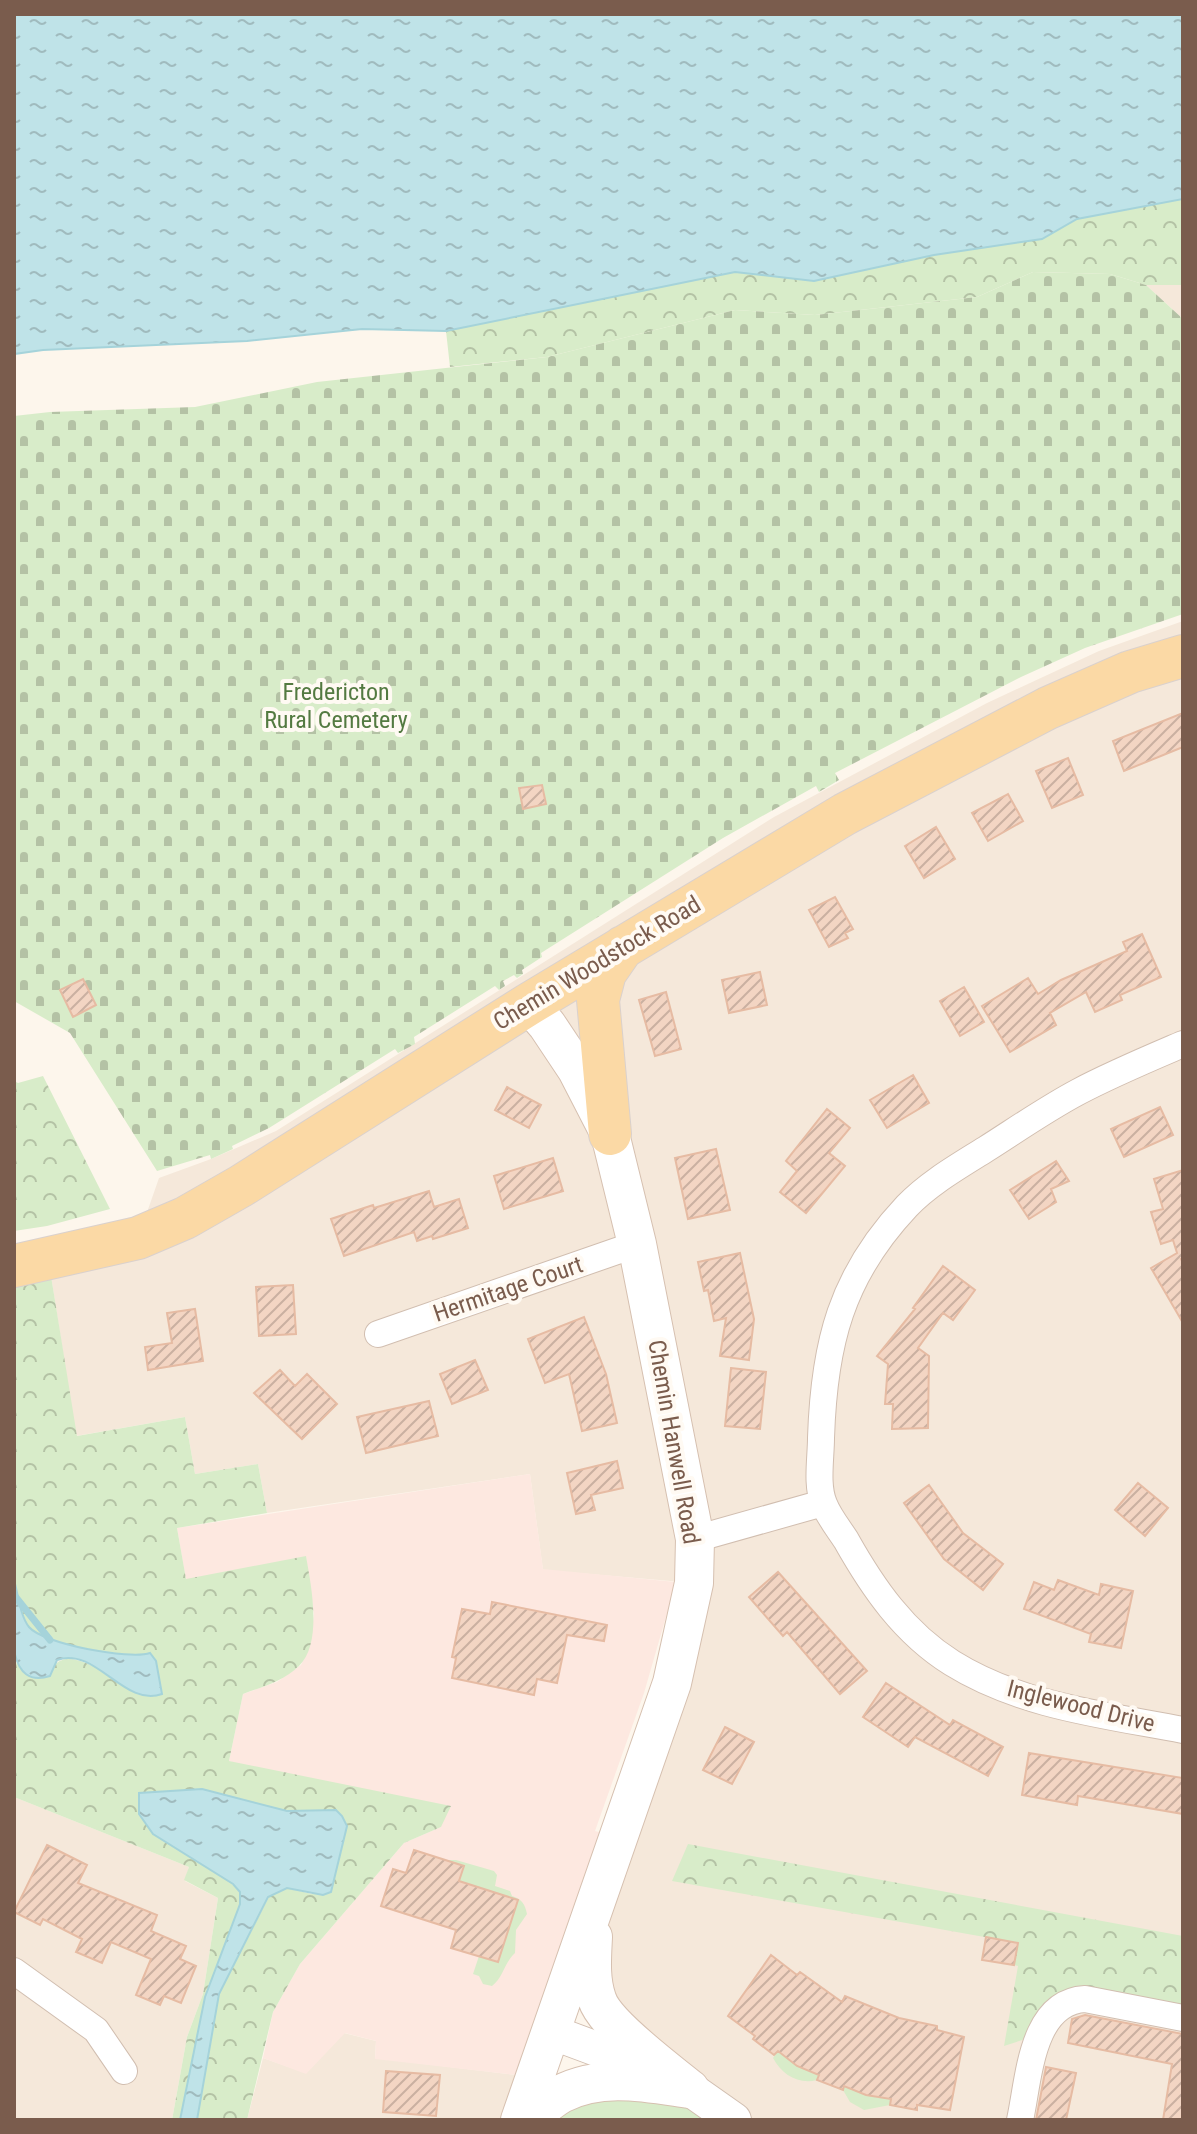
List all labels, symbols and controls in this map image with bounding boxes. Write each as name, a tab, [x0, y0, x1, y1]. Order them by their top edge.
park label: Fredericton Rural Cemetery	[264, 678, 408, 734]
street label: Chemin Woodstock Road	[488, 890, 706, 1036]
street label: Hermitage Court	[429, 1250, 587, 1328]
street label: Chemin Hanwell Road	[642, 1338, 706, 1546]
street label: Inglewood Drive	[1004, 1674, 1158, 1738]

